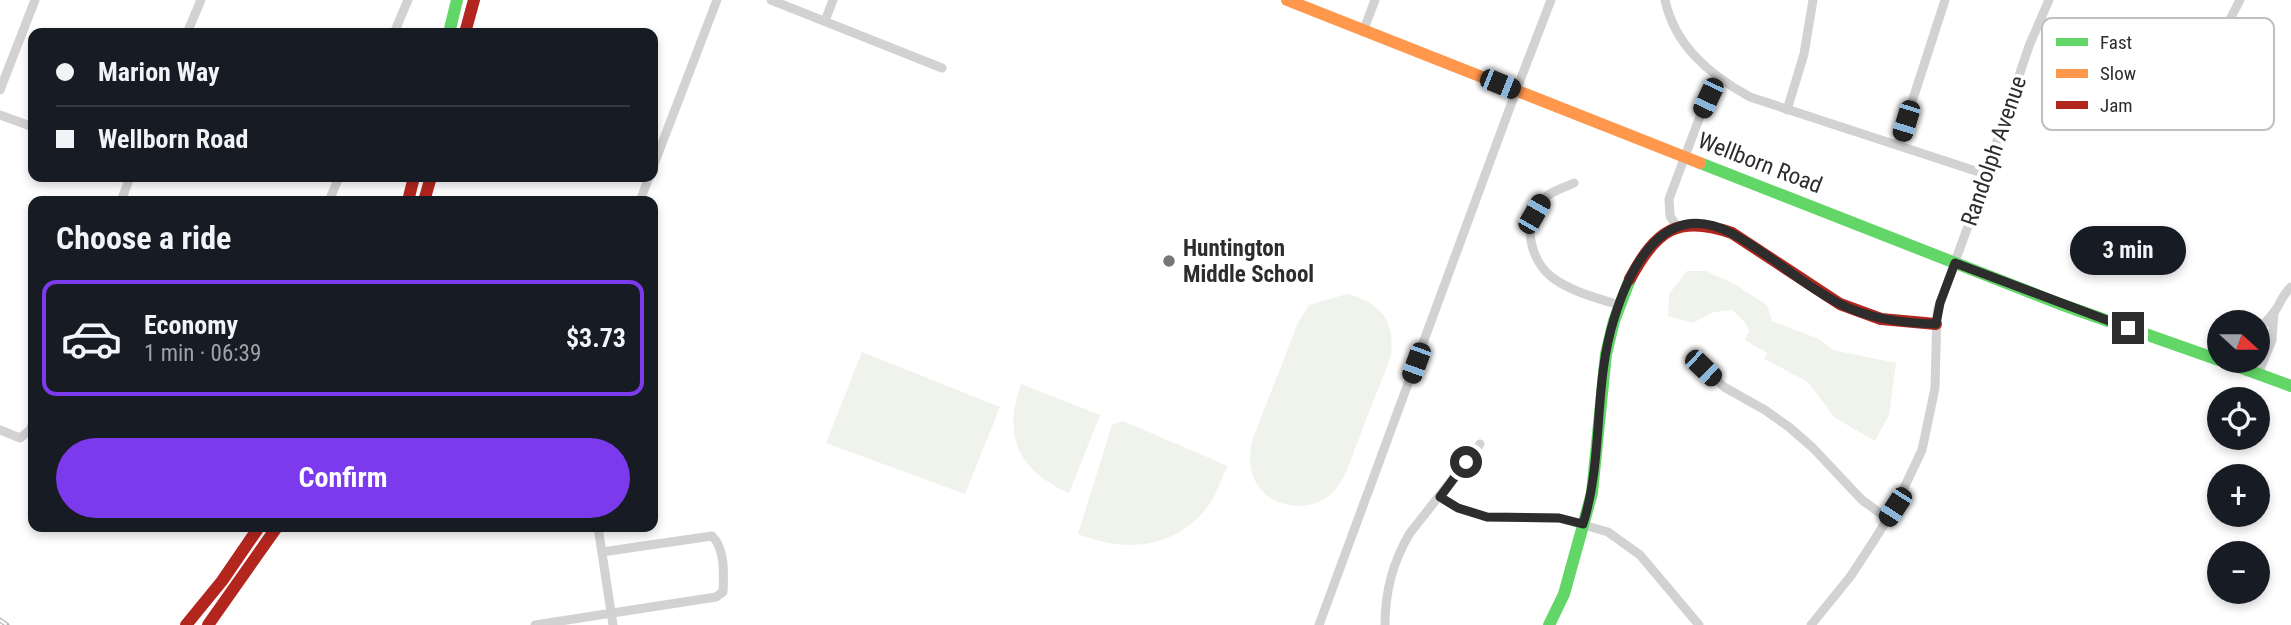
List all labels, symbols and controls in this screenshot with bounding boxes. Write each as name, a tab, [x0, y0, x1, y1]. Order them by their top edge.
legend	[2042, 18, 2274, 130]
text: Fast	[2100, 31, 2132, 54]
text: Marion Way	[98, 57, 220, 87]
text: Slow	[2100, 62, 2136, 85]
car	[1477, 66, 1524, 102]
street label: Randolph Avenue	[1956, 73, 2032, 229]
car	[1690, 75, 1727, 121]
text: Jam	[2100, 94, 2133, 117]
car	[1890, 98, 1923, 144]
text: Wellborn Road	[98, 124, 248, 154]
street label: Wellborn Road	[1694, 127, 1826, 199]
car	[1515, 191, 1554, 237]
text: Choose a ride	[56, 219, 231, 257]
callout: 3 min	[2070, 226, 2186, 276]
place label: Huntington Middle School	[1183, 235, 1314, 288]
text: 3 min	[2102, 237, 2154, 264]
marker: Huntington Middle School	[1161, 253, 1177, 269]
icon: car	[60, 307, 123, 370]
text: Economy	[144, 310, 238, 340]
north arrow	[2207, 310, 2270, 373]
map controls	[2207, 310, 2270, 604]
route end	[2112, 312, 2144, 344]
text: $3.73	[566, 323, 626, 353]
text: 1 min · 06:39	[144, 340, 261, 367]
car	[1399, 340, 1434, 386]
car	[1681, 346, 1726, 390]
button: locate	[2207, 387, 2270, 450]
button: Confirm	[56, 438, 630, 518]
route start	[1450, 446, 1482, 478]
button: +	[2207, 464, 2270, 527]
car	[1875, 484, 1916, 530]
button: −	[2207, 541, 2270, 604]

